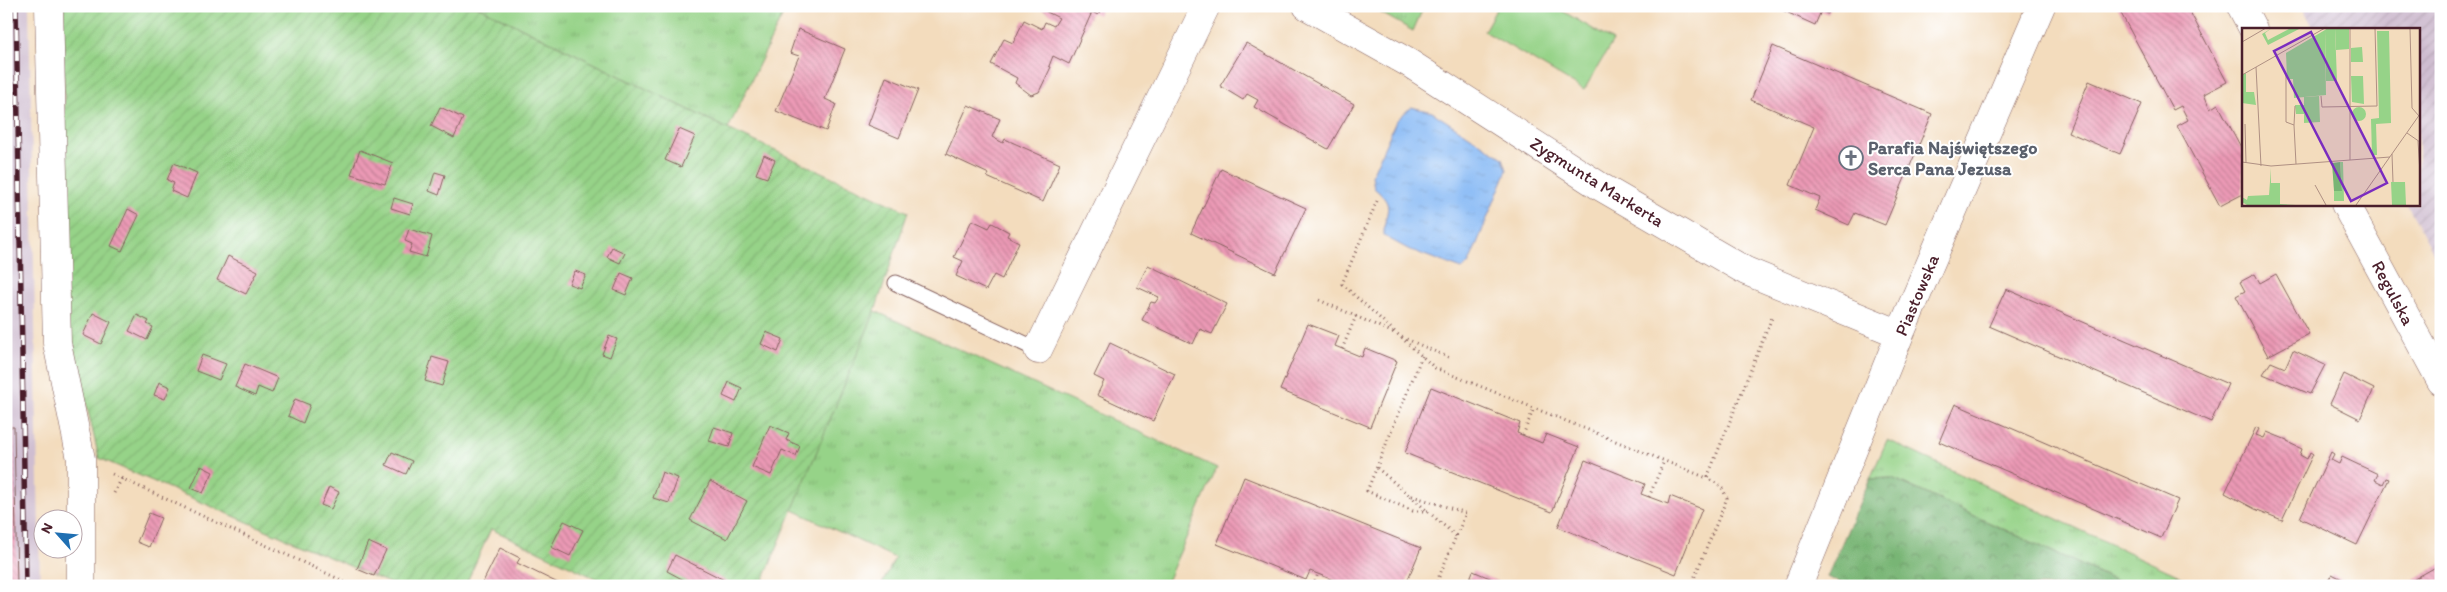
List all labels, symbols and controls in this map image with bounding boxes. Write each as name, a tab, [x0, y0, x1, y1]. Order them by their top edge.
inset map	[2242, 28, 2420, 205]
street label: Zygmunta Markerta	[1526, 132, 1668, 232]
place label: Parafia Najświętszego Serca Pana Jezusa	[1868, 137, 2037, 180]
church icon: Parafia Najświętszego Serca Pana Jezusa	[1838, 145, 1864, 171]
street label: Piastowska	[1890, 250, 1944, 339]
street label: Regulska	[2367, 257, 2420, 330]
north arrow	[32, 510, 82, 560]
text: N	[37, 520, 57, 536]

